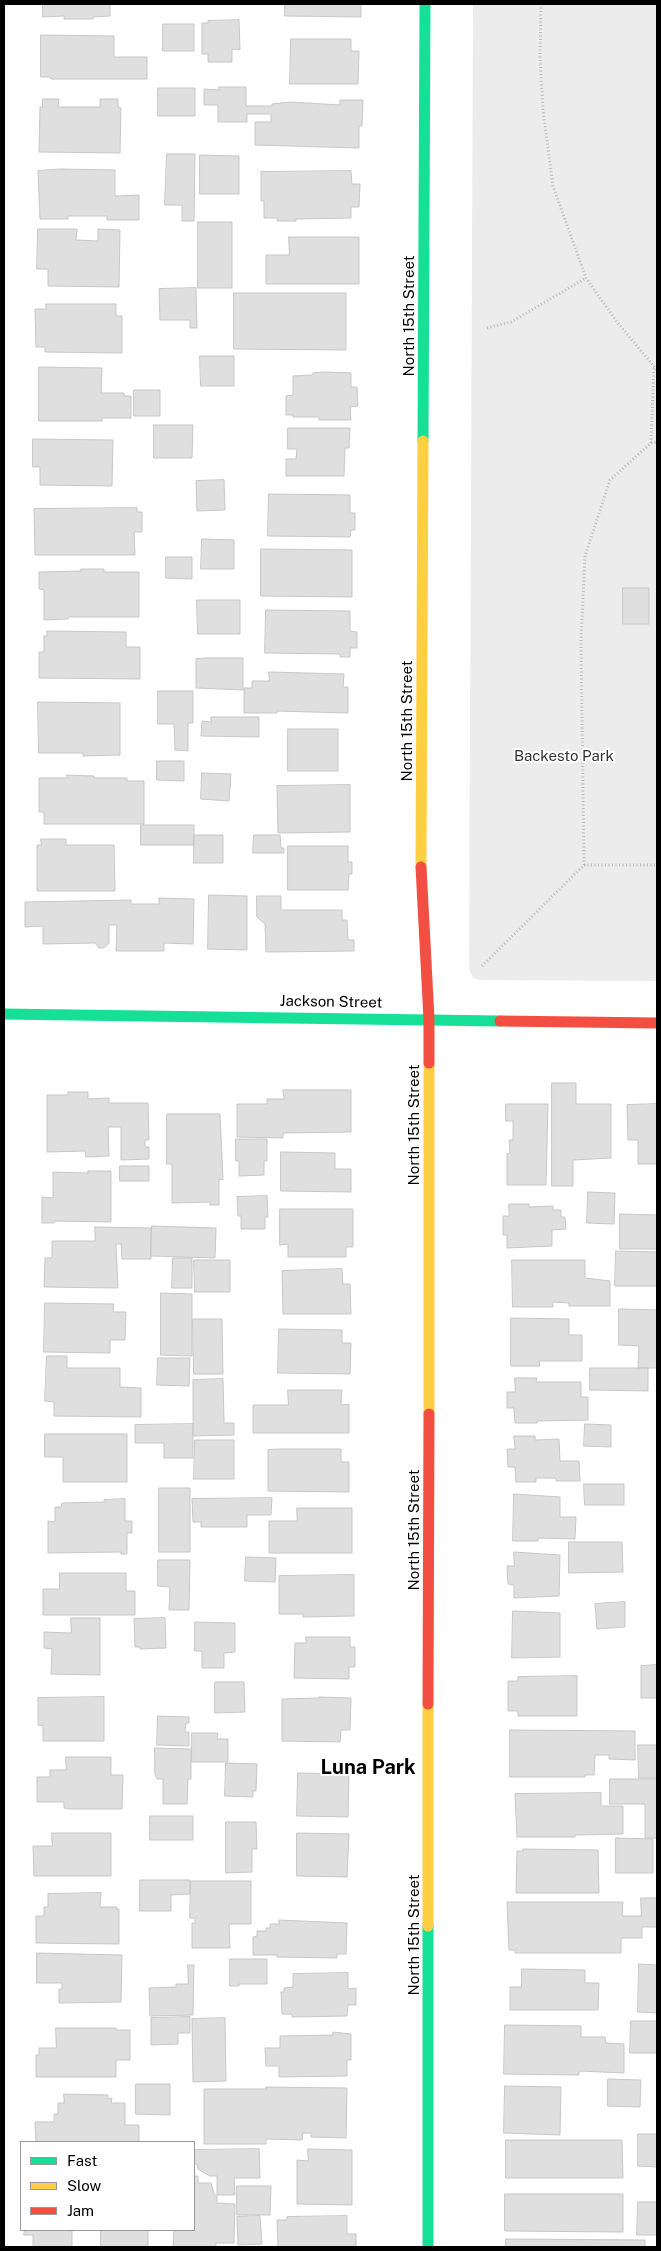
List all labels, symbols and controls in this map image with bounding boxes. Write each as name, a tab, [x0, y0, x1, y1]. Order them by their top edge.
street label: North 15th Street	[400, 255, 418, 377]
street label: North 15th Street	[398, 660, 416, 782]
park label: Backesto Park	[514, 747, 614, 765]
street label: Jackson Street	[280, 992, 382, 1012]
street label: North 15th Street	[405, 1064, 423, 1186]
street label: North 15th Street	[405, 1469, 423, 1591]
district label: Luna Park	[320, 1756, 416, 1780]
street label: North 15th Street	[405, 1874, 423, 1996]
legend	[20, 2141, 195, 2231]
text: Fast	[67, 2152, 97, 2169]
text: Slow	[67, 2177, 101, 2194]
text: Jam	[67, 2202, 94, 2219]

